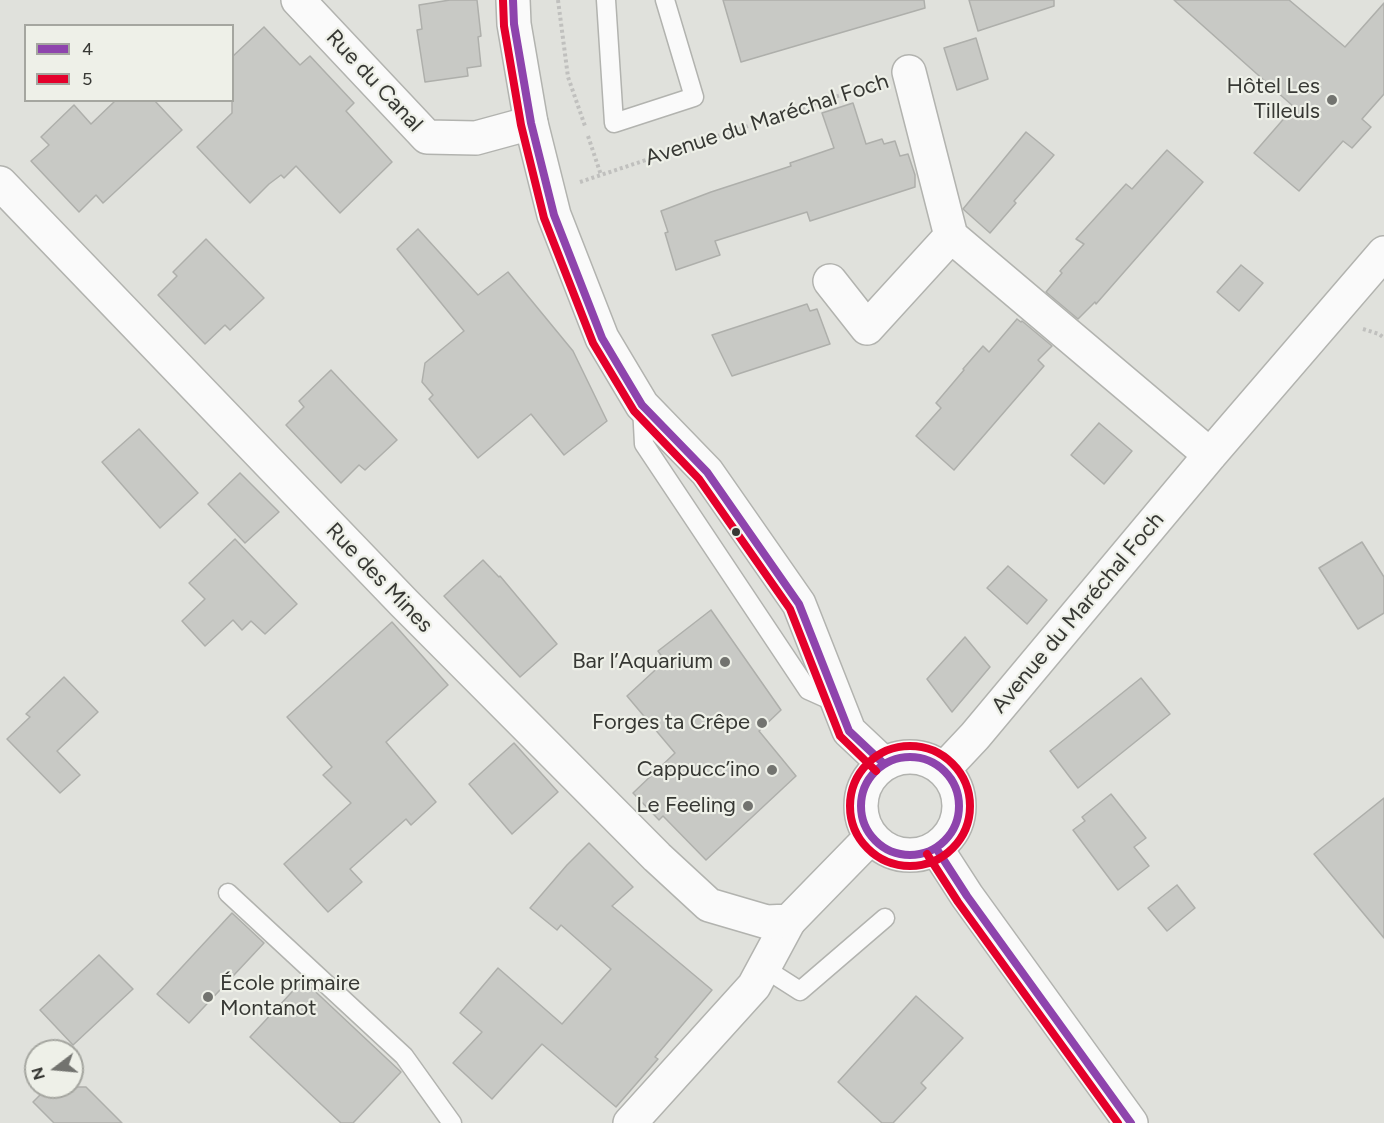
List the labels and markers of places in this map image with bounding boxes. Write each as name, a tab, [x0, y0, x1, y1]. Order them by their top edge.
place label: Hôtel Les Tilleuls	[1226, 74, 1320, 125]
marker: Hôtel Les Tilleuls	[1325, 93, 1339, 107]
unlabelled marker	[730, 526, 742, 538]
place label: Bar l’Aquarium	[572, 649, 713, 675]
marker: Bar l’Aquarium	[718, 655, 732, 669]
place label: Forges ta Crêpe	[592, 710, 750, 736]
marker: Forges ta Crêpe	[755, 716, 769, 730]
place label: Cappucc’ino	[637, 757, 760, 783]
marker: Cappucc’ino	[765, 763, 779, 777]
place label: Le Feeling	[636, 793, 736, 819]
marker: Le Feeling	[741, 799, 755, 813]
place label: École primaire Montanot	[220, 971, 360, 1022]
marker: École primaire Montanot	[201, 990, 215, 1004]

